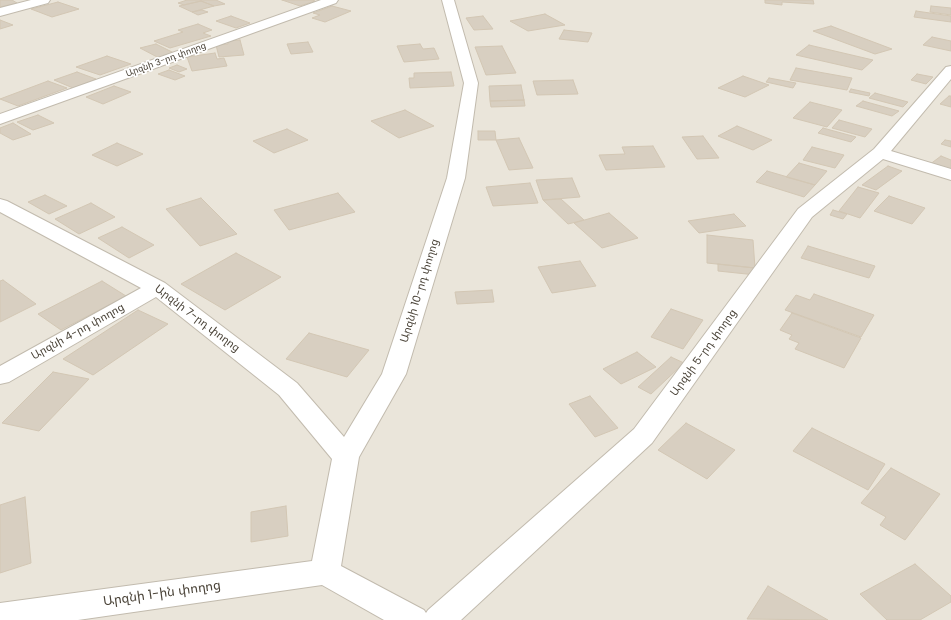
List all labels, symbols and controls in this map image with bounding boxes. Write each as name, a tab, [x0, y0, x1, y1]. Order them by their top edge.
street label: Արզնի 3-րդ փողոց	[124, 40, 208, 80]
street label: Արզնի 10-րդ փողոց	[398, 238, 442, 344]
street label: Արզնի 7-րդ փողոց	[152, 283, 242, 355]
street label: Արզնի 4-րդ փողոց	[29, 301, 127, 363]
street label: Արզնի 5-րդ փողոց	[668, 307, 740, 399]
street label: Արզնի 1-ին փողոց	[102, 578, 222, 610]

